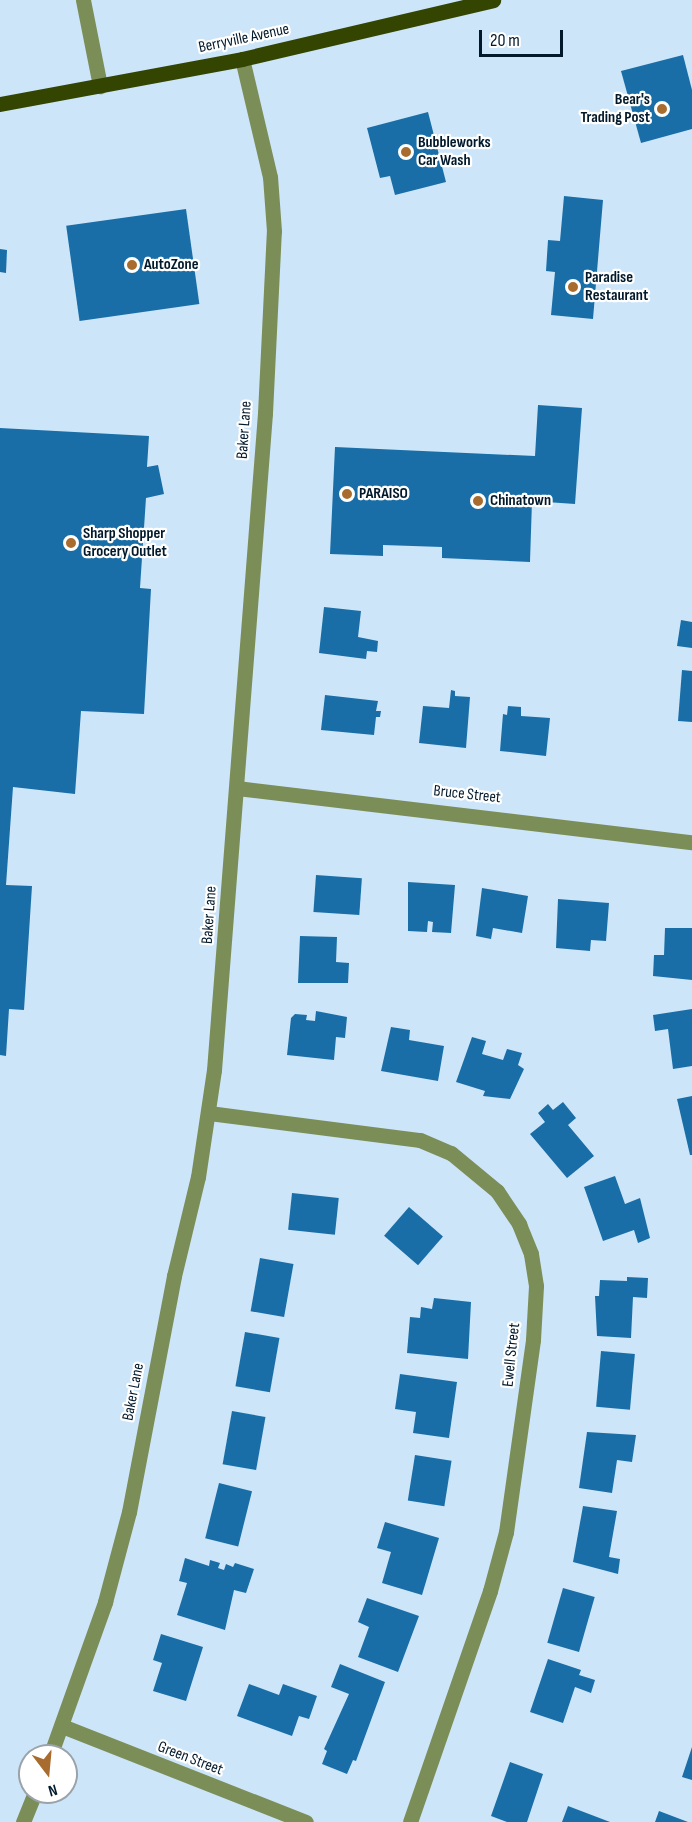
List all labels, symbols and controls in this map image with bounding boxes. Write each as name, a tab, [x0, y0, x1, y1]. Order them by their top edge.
scale bar	[482, 18, 566, 56]
street label: Berryville Avenue	[197, 20, 291, 58]
text: 20 m	[490, 30, 520, 51]
place label: Bear's Trading Post	[580, 90, 650, 128]
marker: Bear's Trading Post	[655, 102, 669, 116]
place label: Bubbleworks Car Wash	[418, 133, 491, 171]
marker: Bubbleworks Car Wash	[399, 145, 413, 159]
place label: AutoZone	[144, 255, 199, 275]
marker: AutoZone	[125, 258, 139, 272]
place label: Paradise Restaurant	[585, 268, 648, 306]
marker: Paradise Restaurant	[566, 280, 580, 294]
street label: Baker Lane	[233, 400, 257, 460]
place label: PARAISO	[359, 484, 408, 504]
marker: PARAISO	[340, 487, 354, 501]
place label: Chinatown	[490, 491, 551, 511]
marker: Chinatown	[471, 494, 485, 508]
place label: Sharp Shopper Grocery Outlet	[83, 524, 167, 562]
marker: Sharp Shopper Grocery Outlet	[64, 536, 78, 550]
street label: Bruce Street	[432, 782, 502, 808]
street label: Baker Lane	[198, 885, 222, 945]
street label: Ewell Street	[499, 1322, 525, 1388]
street label: Baker Lane	[119, 1362, 149, 1422]
street label: Green Street	[155, 1738, 225, 1780]
north arrow	[18, 1744, 78, 1804]
text: N	[46, 1780, 59, 1800]

